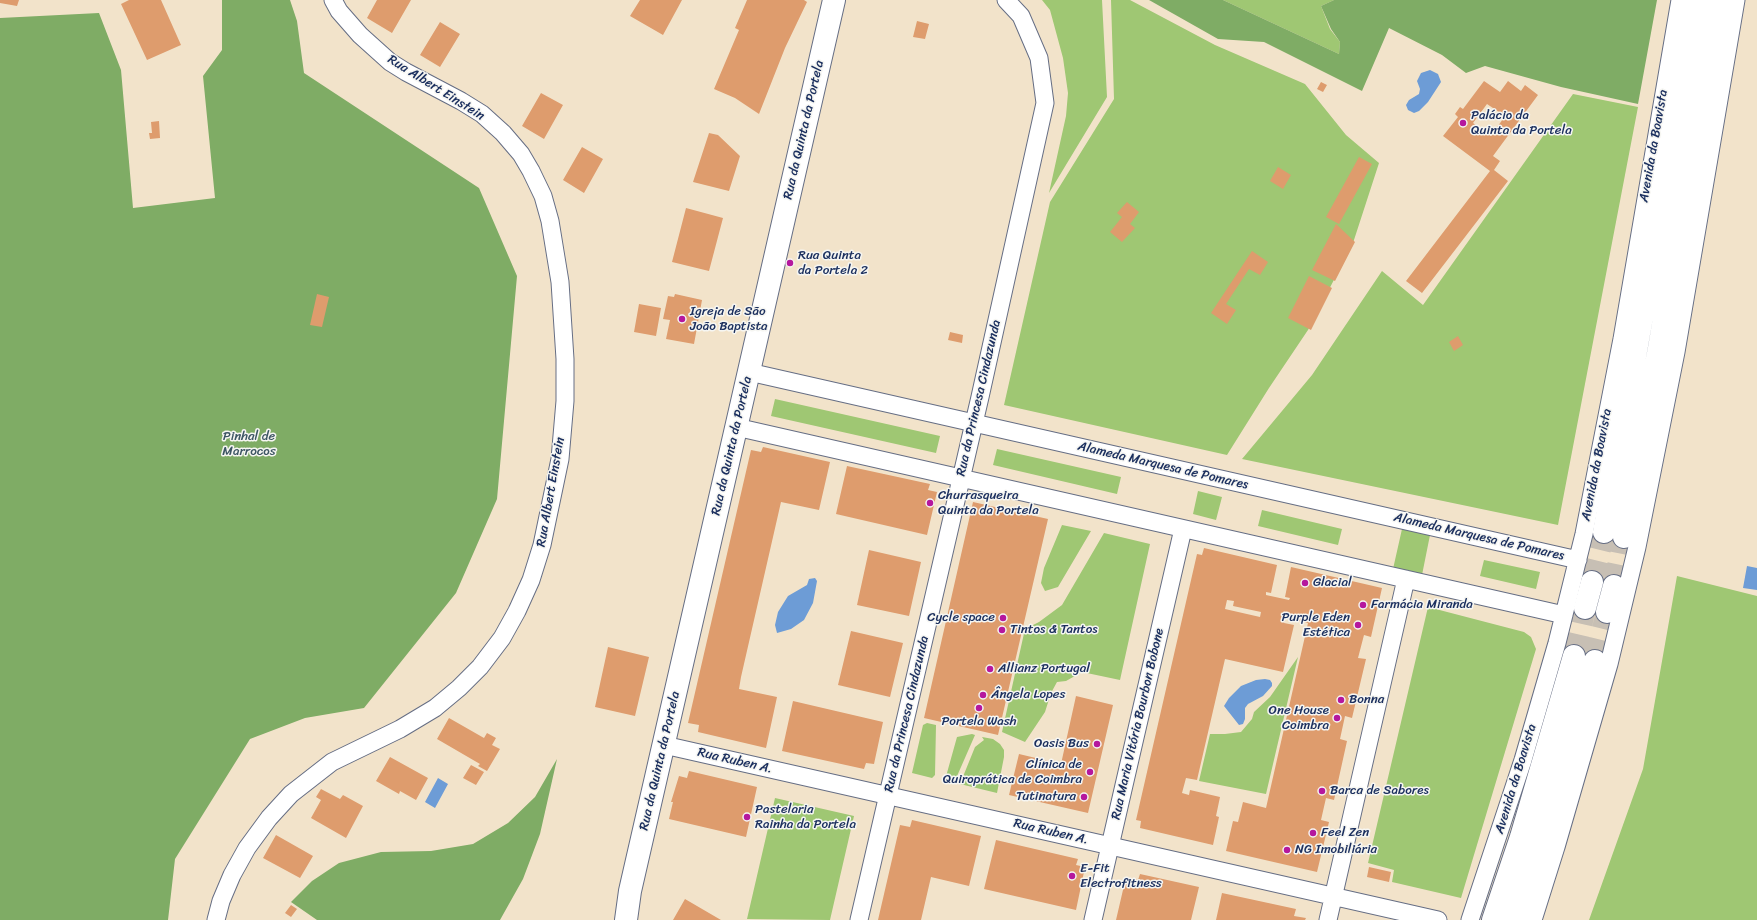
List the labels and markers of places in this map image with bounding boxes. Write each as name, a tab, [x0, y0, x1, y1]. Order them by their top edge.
place label: Palácio da Quinta da Portela	[1471, 108, 1572, 139]
marker: Palácio da Quinta da Portela	[1458, 118, 1468, 128]
place label: Rua Quinta da Portela 2	[798, 248, 868, 279]
marker: Rua Quinta da Portela 2	[785, 258, 795, 268]
place label: Igreja de São João Baptista	[690, 304, 768, 335]
marker: Igreja de São João Baptista	[677, 314, 687, 324]
place label: Churrasqueira Quinta da Portela	[938, 488, 1039, 519]
marker: Churrasqueira Quinta da Portela	[925, 498, 935, 508]
place label: Glacial	[1313, 575, 1352, 591]
marker: Glacial	[1300, 578, 1310, 588]
place label: Farmácia Miranda	[1371, 597, 1473, 613]
marker: Farmácia Miranda	[1358, 600, 1368, 610]
place label: Cycle space	[927, 610, 995, 626]
place label: Purple Eden Estética	[1281, 610, 1350, 641]
marker: Cycle space	[998, 613, 1008, 623]
marker: Purple Eden Estética	[1353, 620, 1363, 630]
place label: Tintos & Tantos	[1010, 622, 1098, 638]
marker: Tintos & Tantos	[997, 625, 1007, 635]
place label: Allianz Portugal	[998, 661, 1090, 677]
marker: Allianz Portugal	[985, 664, 995, 674]
place label: Ângela Lopes	[991, 687, 1066, 703]
marker: Ângela Lopes	[978, 690, 988, 700]
place label: Bonna	[1349, 692, 1384, 708]
marker: Bonna	[1336, 695, 1346, 705]
marker: Portela Wash	[974, 703, 984, 713]
place label: One House Coimbra	[1268, 703, 1329, 734]
marker: One House Coimbra	[1332, 713, 1342, 723]
place label: Portela Wash	[941, 714, 1017, 730]
place label: Oasis Bus	[1034, 736, 1089, 752]
marker: Oasis Bus	[1092, 739, 1102, 749]
place label: Clínica de Quiroprática de Coimbra	[943, 757, 1082, 788]
marker: Clínica de Quiroprática de Coimbra	[1085, 767, 1095, 777]
place label: Barca de Sabores	[1330, 783, 1429, 799]
marker: Barca de Sabores	[1317, 786, 1327, 796]
place label: Tutinatura	[1016, 789, 1076, 805]
marker: Tutinatura	[1079, 792, 1089, 802]
place label: Pastelaria Rainha da Portela	[755, 802, 856, 833]
marker: Pastelaria Rainha da Portela	[742, 812, 752, 822]
place label: Feel Zen	[1321, 825, 1369, 841]
marker: Feel Zen	[1308, 828, 1318, 838]
place label: NG Imobiliária	[1295, 842, 1377, 858]
marker: NG Imobiliária	[1282, 845, 1292, 855]
place label: E-Fit Electrofitness	[1080, 861, 1162, 892]
marker: E-Fit Electrofitness	[1067, 871, 1077, 881]

